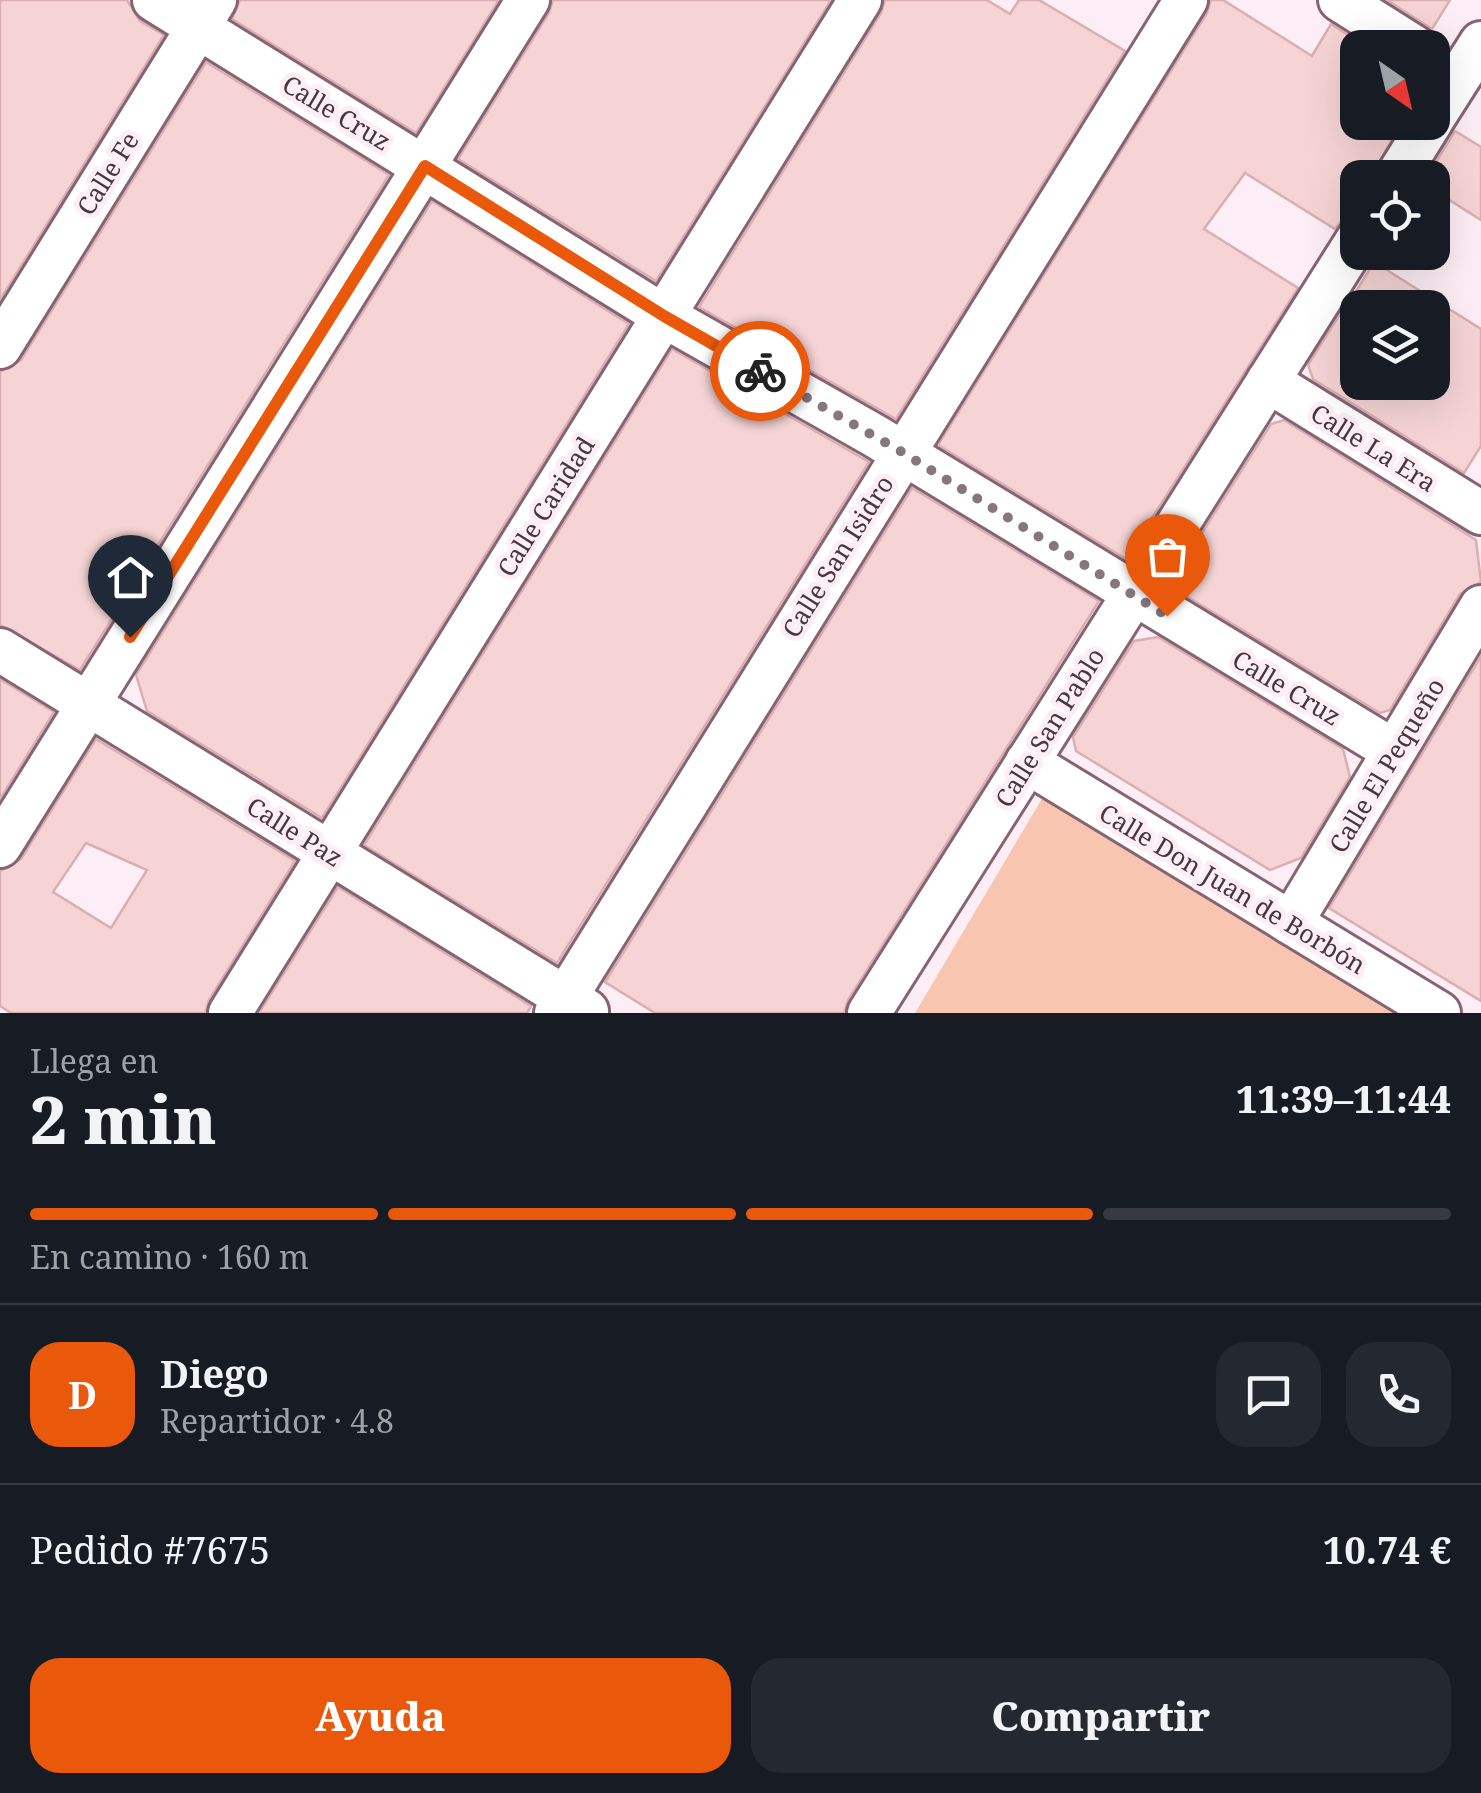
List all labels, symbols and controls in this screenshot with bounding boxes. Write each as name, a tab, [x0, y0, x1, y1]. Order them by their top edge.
north arrow	[1340, 30, 1450, 140]
map controls	[1340, 30, 1450, 400]
street label: Calle Cruz	[277, 66, 397, 158]
street label: Calle Fe	[68, 125, 146, 221]
button: locate	[1340, 160, 1450, 270]
button: layers	[1340, 290, 1450, 400]
courier	[710, 321, 810, 421]
icon: bike	[733, 344, 788, 399]
street label: Calle La Era	[1305, 395, 1443, 499]
street label: Calle Caridad	[489, 430, 601, 582]
street label: Calle San Isidro	[774, 469, 900, 643]
pin	[1125, 514, 1210, 617]
icon: bag	[1140, 529, 1195, 584]
pin	[88, 535, 173, 638]
icon: home	[103, 550, 158, 605]
street label: Calle San Pablo	[986, 641, 1112, 813]
street label: Calle Cruz	[1227, 641, 1347, 733]
street label: Calle El Pequeño	[1320, 671, 1452, 859]
street label: Calle Paz	[241, 788, 349, 874]
street label: Calle Don Juan de Borbón	[1093, 795, 1373, 981]
text: Llega en	[30, 1039, 158, 1082]
text: 11:39–11:44	[1236, 1072, 1451, 1124]
text: 2 min	[30, 1075, 217, 1163]
text: En camino · 160 m	[30, 1235, 309, 1278]
button: chat	[1216, 1342, 1321, 1447]
button: phone	[1346, 1342, 1451, 1447]
text: Diego	[160, 1347, 269, 1399]
text: D	[68, 1368, 97, 1420]
text: Repartidor · 4.8	[160, 1399, 394, 1442]
text: Pedido #7675	[30, 1523, 270, 1575]
text: 10.74 €	[1323, 1523, 1451, 1575]
button: Ayuda	[30, 1658, 731, 1773]
button: Compartir	[751, 1658, 1451, 1773]

